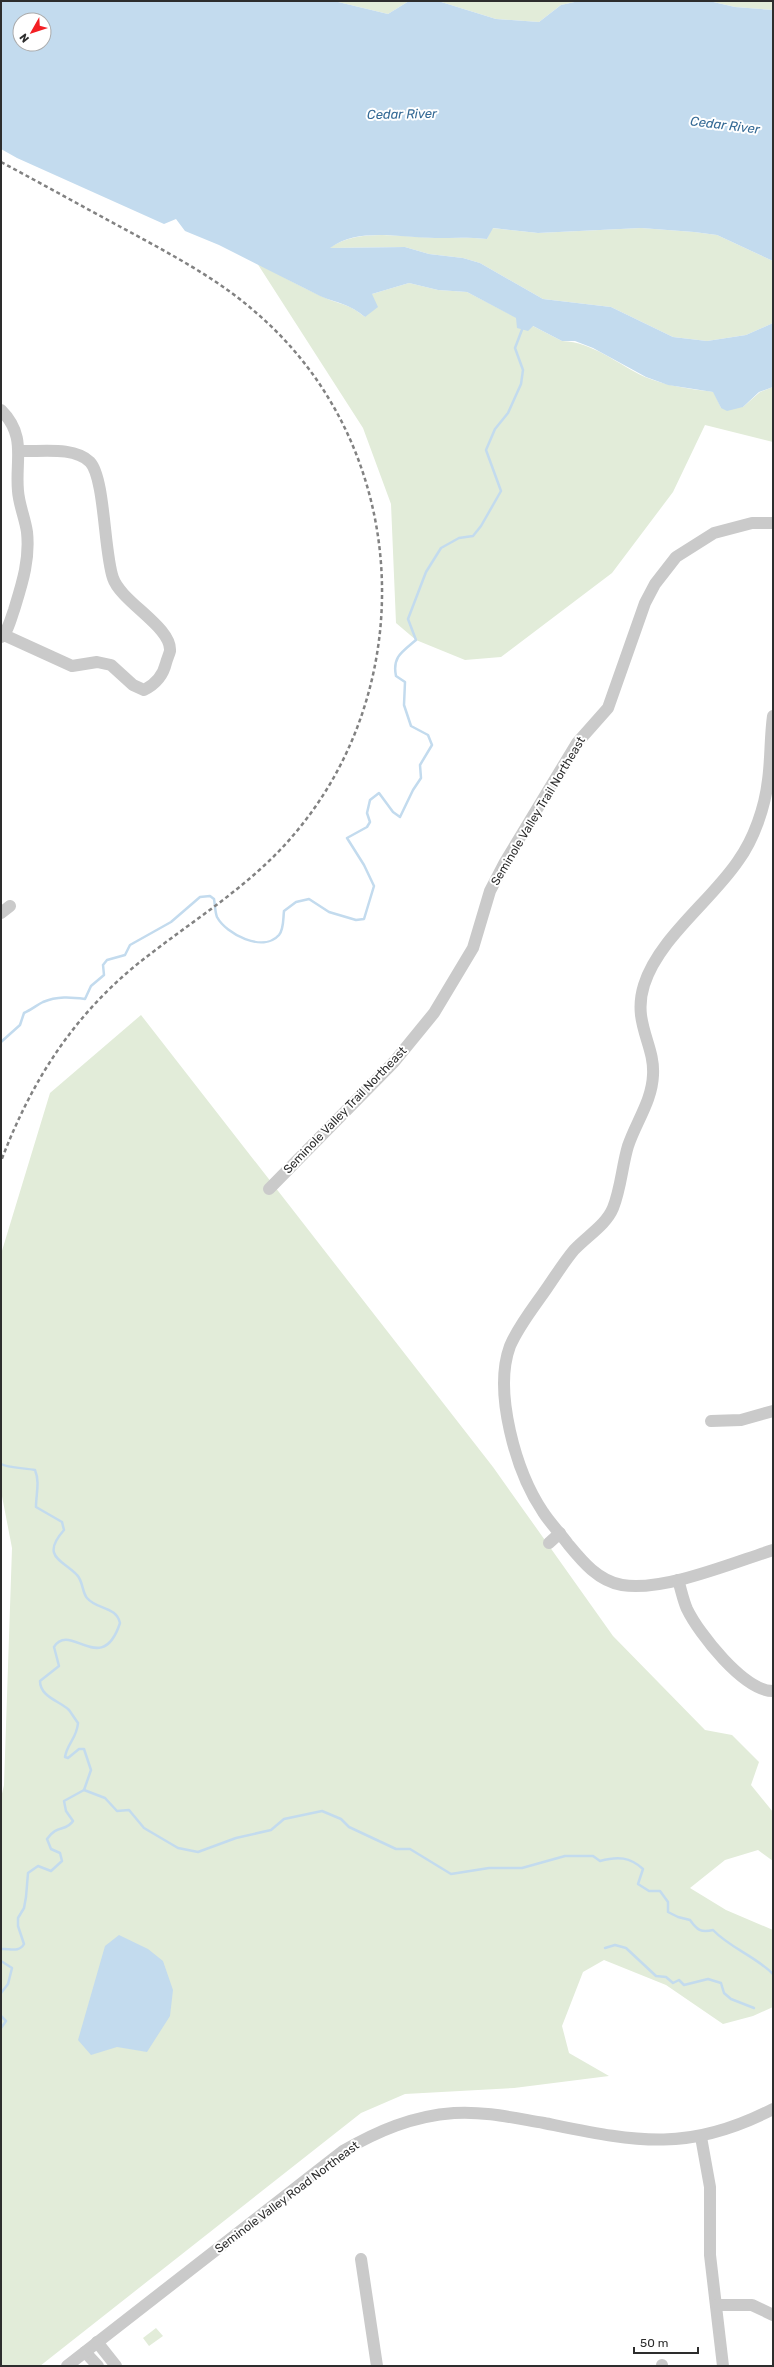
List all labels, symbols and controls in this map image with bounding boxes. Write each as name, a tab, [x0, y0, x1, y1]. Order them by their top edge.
north arrow	[12, 12, 52, 52]
text: N	[17, 31, 32, 45]
water label: Cedar River	[367, 106, 438, 122]
water label: Cedar River	[689, 113, 762, 137]
street label: Seminole Valley Trail Northeast	[488, 734, 588, 888]
street label: Seminole Valley Trail Northeast	[281, 1043, 410, 1176]
street label: Seminole Valley Road Northeast	[212, 2138, 362, 2256]
scale bar	[634, 2329, 698, 2355]
text: 50 m	[640, 2336, 668, 2350]

